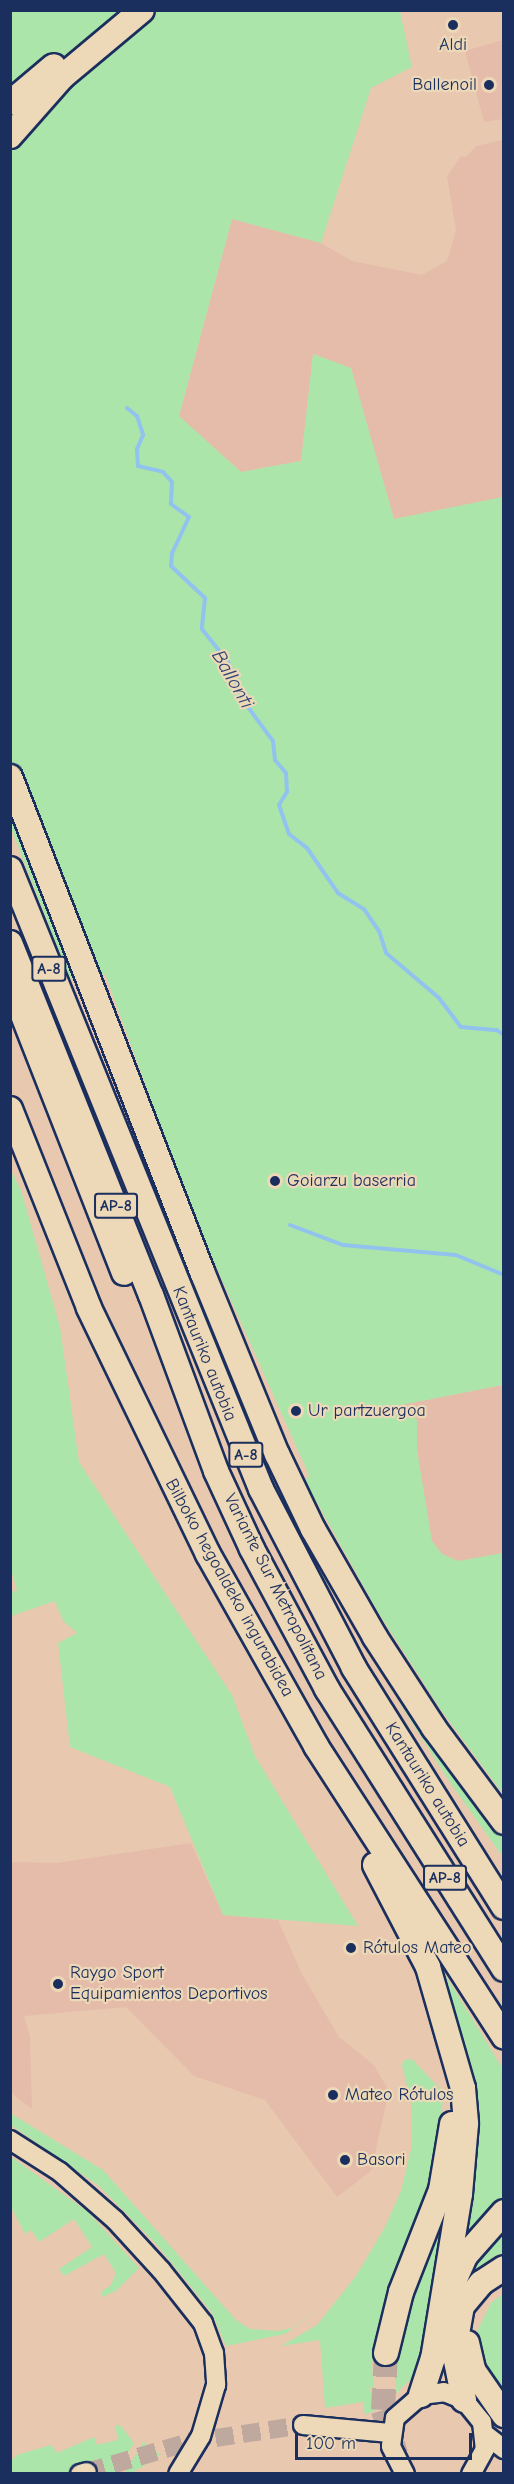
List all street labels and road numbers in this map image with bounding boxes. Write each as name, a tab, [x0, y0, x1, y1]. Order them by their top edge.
road number: A-8	[31, 956, 67, 982]
road number: AP-8	[94, 1193, 138, 1219]
street label: Kantauriko autobia	[167, 1284, 241, 1424]
road number: A-8	[228, 1442, 264, 1468]
street label: Bilboko hegoaldeko ingurabidea	[160, 1475, 298, 1701]
street label: Variante Sur Metropolitana	[219, 1490, 331, 1684]
street label: Kantauriko autobia	[380, 1719, 474, 1851]
road number: AP-8	[422, 1865, 468, 1891]

